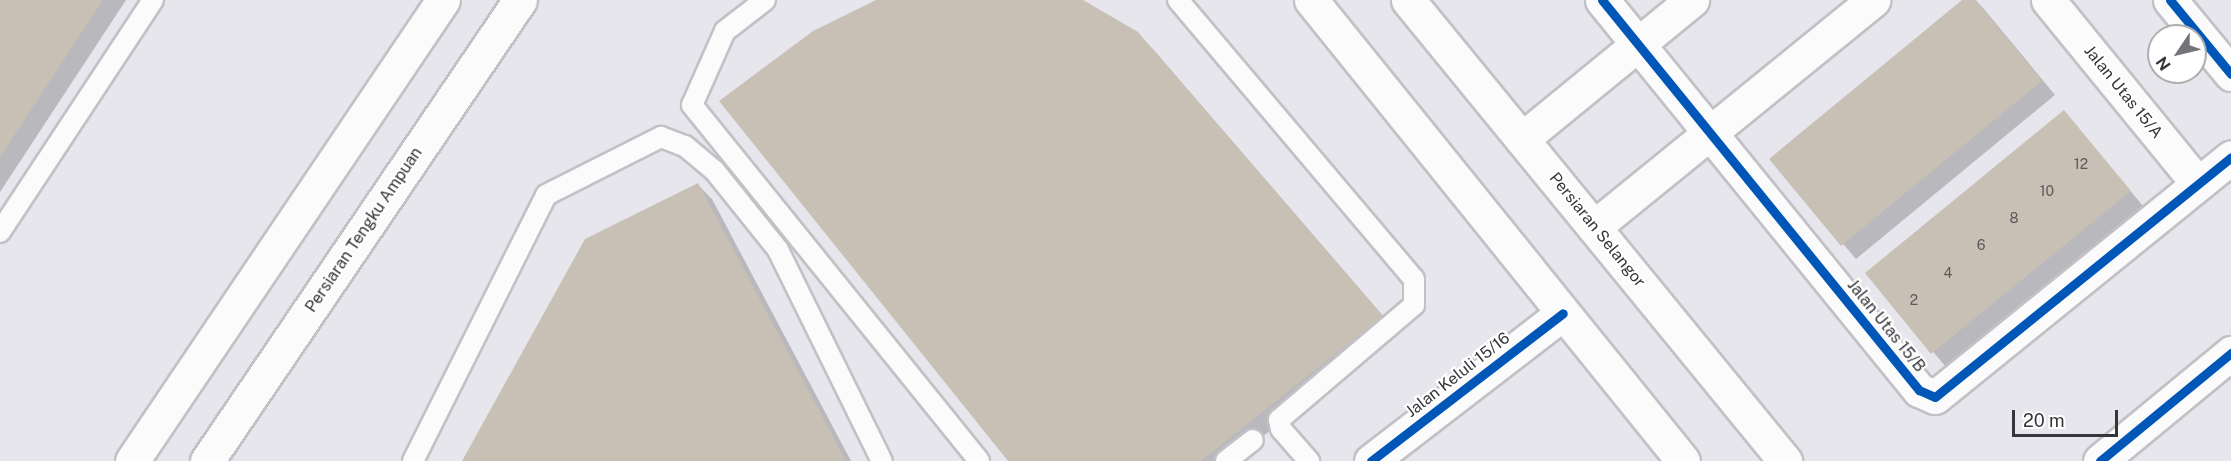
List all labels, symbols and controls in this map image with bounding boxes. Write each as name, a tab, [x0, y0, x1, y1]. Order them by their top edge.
north arrow	[2147, 24, 2207, 84]
street label: Jalan Utas 15/A	[2080, 42, 2166, 142]
text: N	[2152, 53, 2175, 74]
street label: Persiaran Tengku Ampuan	[302, 144, 426, 316]
house number: 12	[2074, 156, 2088, 172]
street label: Persiaran Selangor	[1545, 169, 1649, 291]
house number: 10	[2040, 183, 2054, 199]
house number: 8	[2009, 210, 2019, 226]
house number: 6	[1977, 237, 1985, 253]
house number: 4	[1944, 265, 1952, 281]
street label: Jalan Utas 15/B	[1843, 276, 1929, 376]
house number: 2	[1910, 292, 1918, 308]
street label: Jalan Keluli 15/16	[1402, 328, 1514, 422]
scale bar	[2015, 398, 2122, 436]
text: 20 m	[2023, 410, 2065, 431]

